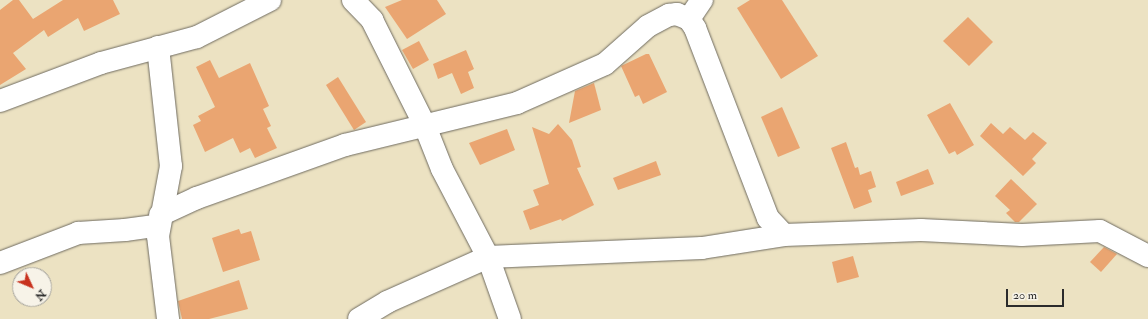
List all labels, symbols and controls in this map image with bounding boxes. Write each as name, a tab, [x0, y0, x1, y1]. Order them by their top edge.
north arrow	[12, 267, 52, 307]
scale bar	[1008, 281, 1066, 307]
text: N	[32, 287, 48, 303]
text: 20 m	[1013, 288, 1037, 303]

